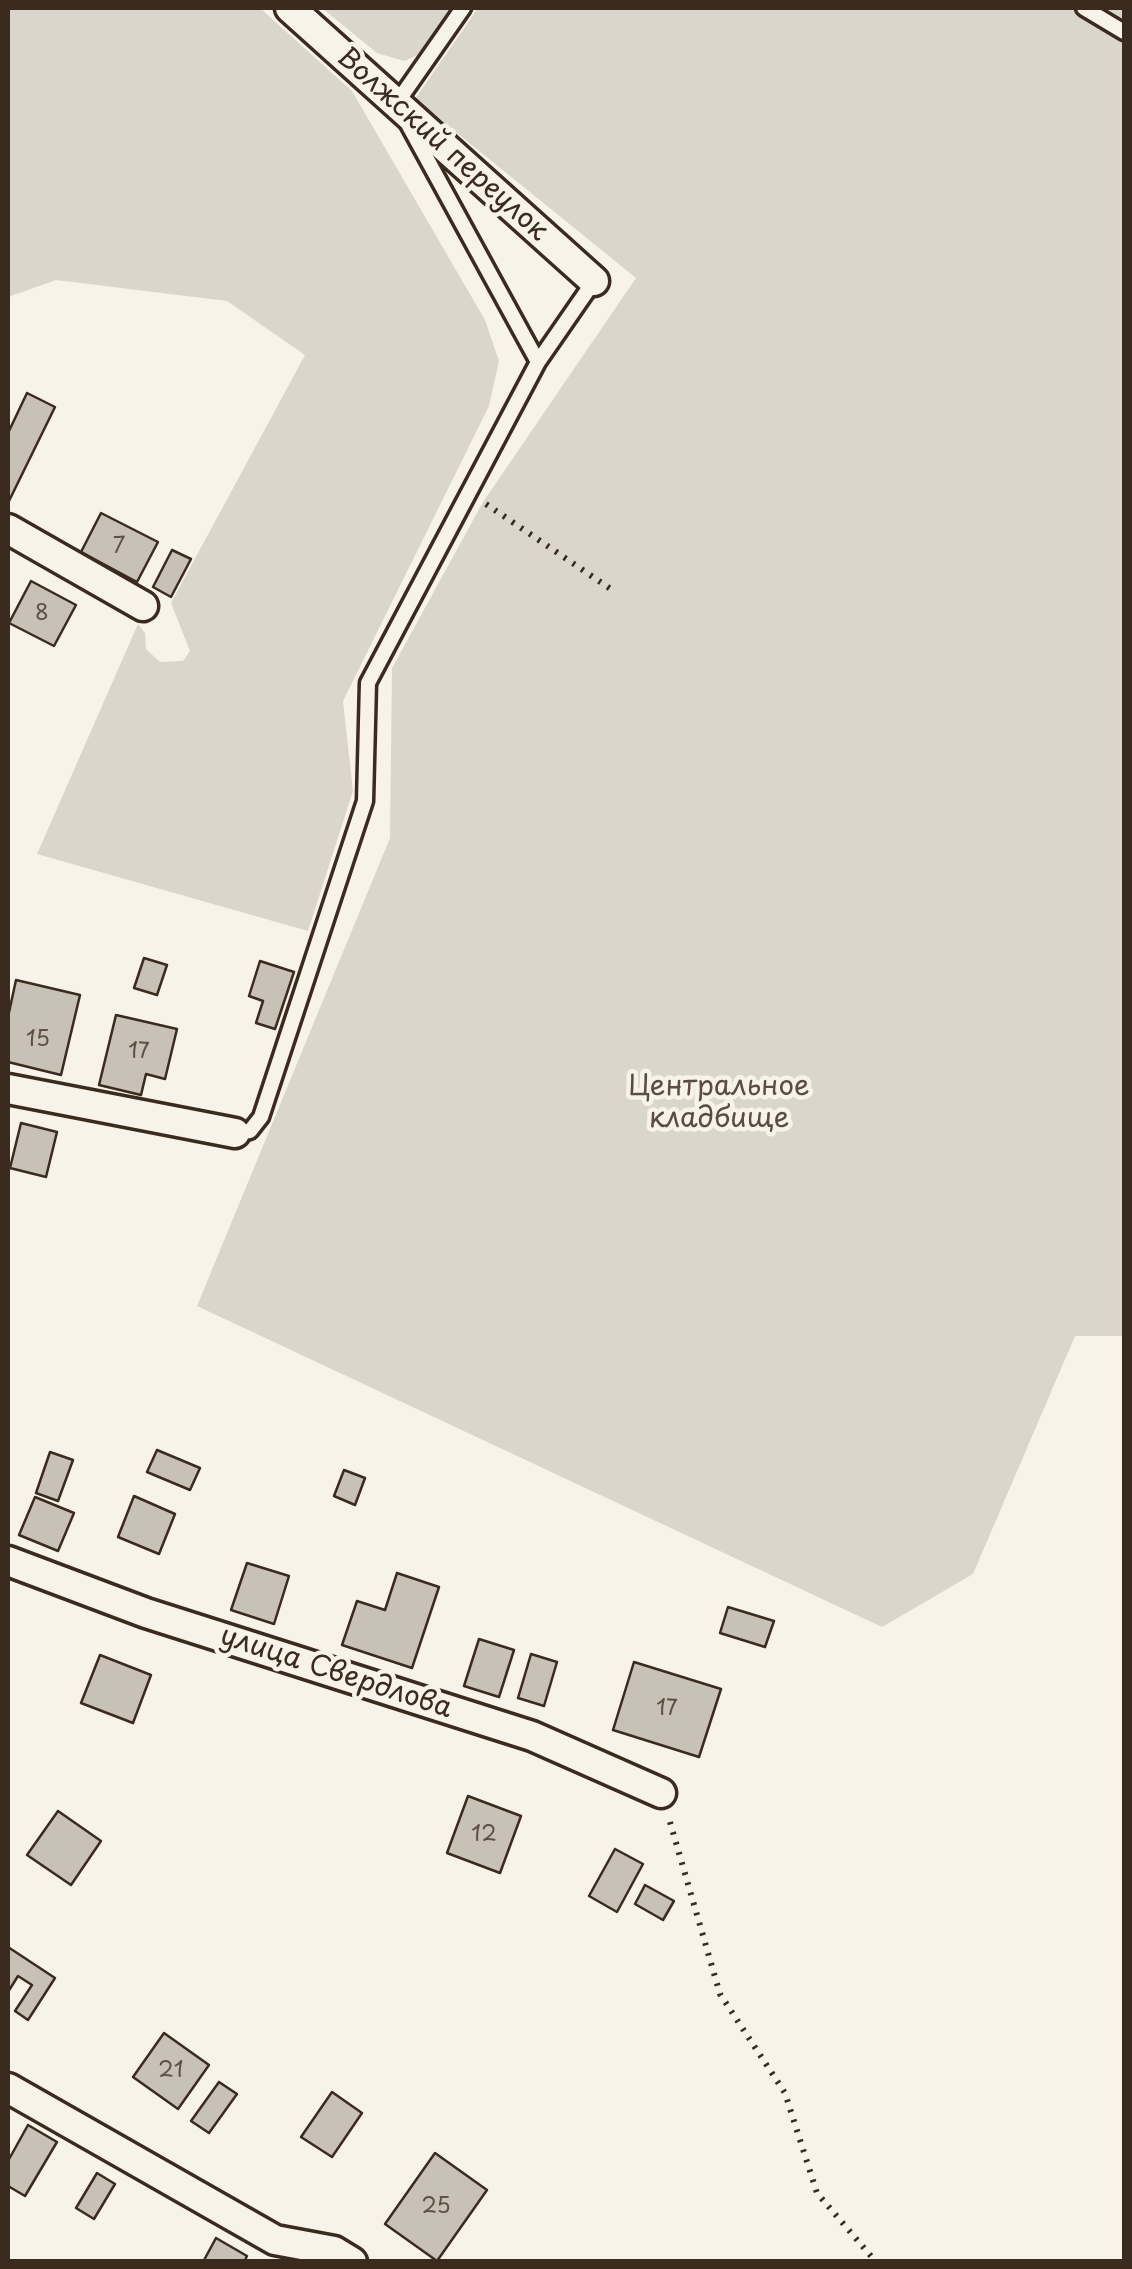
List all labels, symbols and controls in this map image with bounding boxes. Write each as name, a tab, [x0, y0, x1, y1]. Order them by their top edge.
street label: Волжский переулок	[330, 41, 554, 249]
house number: 7	[113, 534, 125, 560]
house number: 8	[35, 601, 49, 627]
house number: 15	[26, 1027, 50, 1053]
house number: 17	[128, 1039, 150, 1065]
park label: Центральное кладбище	[628, 1070, 810, 1136]
street label: улица Свердлова	[216, 1620, 456, 1726]
house number: 17	[656, 1696, 678, 1722]
house number: 12	[471, 1822, 497, 1848]
house number: 21	[158, 2058, 184, 2084]
house number: 25	[421, 2194, 451, 2220]

